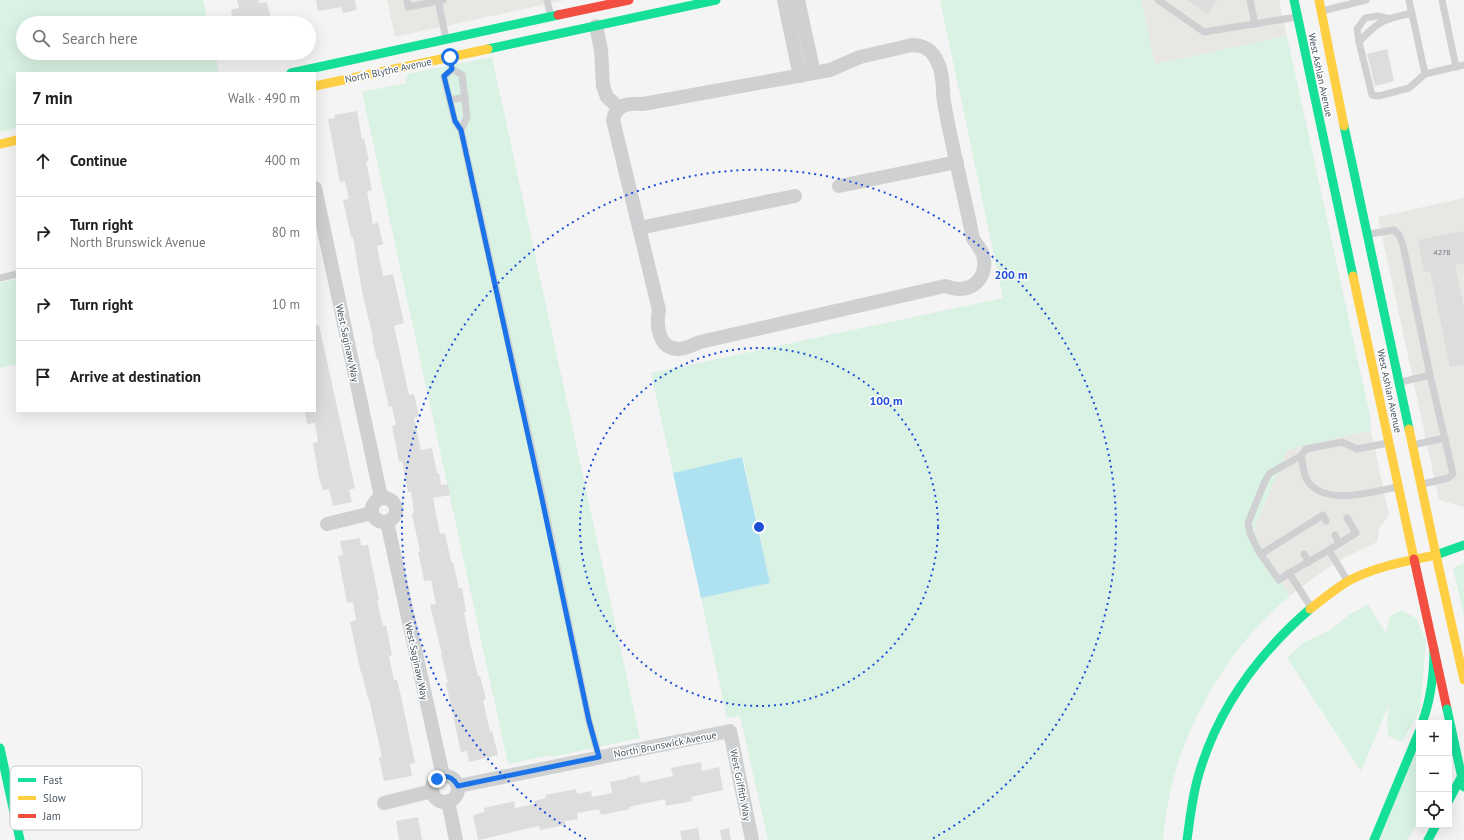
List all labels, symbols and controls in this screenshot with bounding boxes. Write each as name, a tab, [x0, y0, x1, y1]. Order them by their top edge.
search box	[16, 16, 316, 60]
icon: search	[30, 27, 52, 49]
text: Search here	[62, 29, 138, 48]
street label: West Ashlan Avenue	[1305, 32, 1336, 118]
route start	[441, 48, 459, 66]
street label: North Blythe Avenue	[344, 55, 433, 86]
text: 7 min	[32, 87, 73, 109]
text: Walk · 490 m	[228, 90, 300, 107]
icon: ahead	[32, 150, 54, 172]
text: Continue	[70, 151, 127, 170]
text: 400 m	[265, 152, 300, 169]
text: Turn right	[70, 215, 133, 234]
icon: right	[32, 222, 54, 244]
text: 80 m	[272, 224, 300, 241]
text: North Brunswick Avenue	[70, 234, 206, 251]
house number: 4278	[1433, 247, 1451, 257]
text: 200 m	[994, 267, 1028, 282]
icon: right	[32, 294, 54, 316]
text: Turn right	[70, 295, 133, 314]
text: 10 m	[272, 296, 300, 313]
street label: West Saginaw Way	[333, 303, 362, 383]
street label: West Ashlan Avenue	[1374, 348, 1405, 434]
icon: arrive	[32, 366, 54, 388]
text: Arrive at destination	[70, 367, 201, 386]
text: 100 m	[869, 393, 903, 408]
centre of rings	[752, 520, 766, 534]
street label: West Saginaw Way	[402, 621, 431, 701]
map controls	[1416, 720, 1452, 828]
button: +	[1416, 720, 1452, 756]
street label: North Brunswick Avenue	[613, 728, 718, 761]
street label: West Griffith Way	[727, 748, 754, 822]
button: −	[1416, 756, 1452, 792]
legend	[10, 766, 142, 830]
route end	[428, 770, 446, 788]
text: Fast	[43, 773, 63, 787]
text: Slow	[43, 791, 66, 805]
button: locate	[1416, 792, 1452, 828]
text: Jam	[42, 809, 61, 823]

